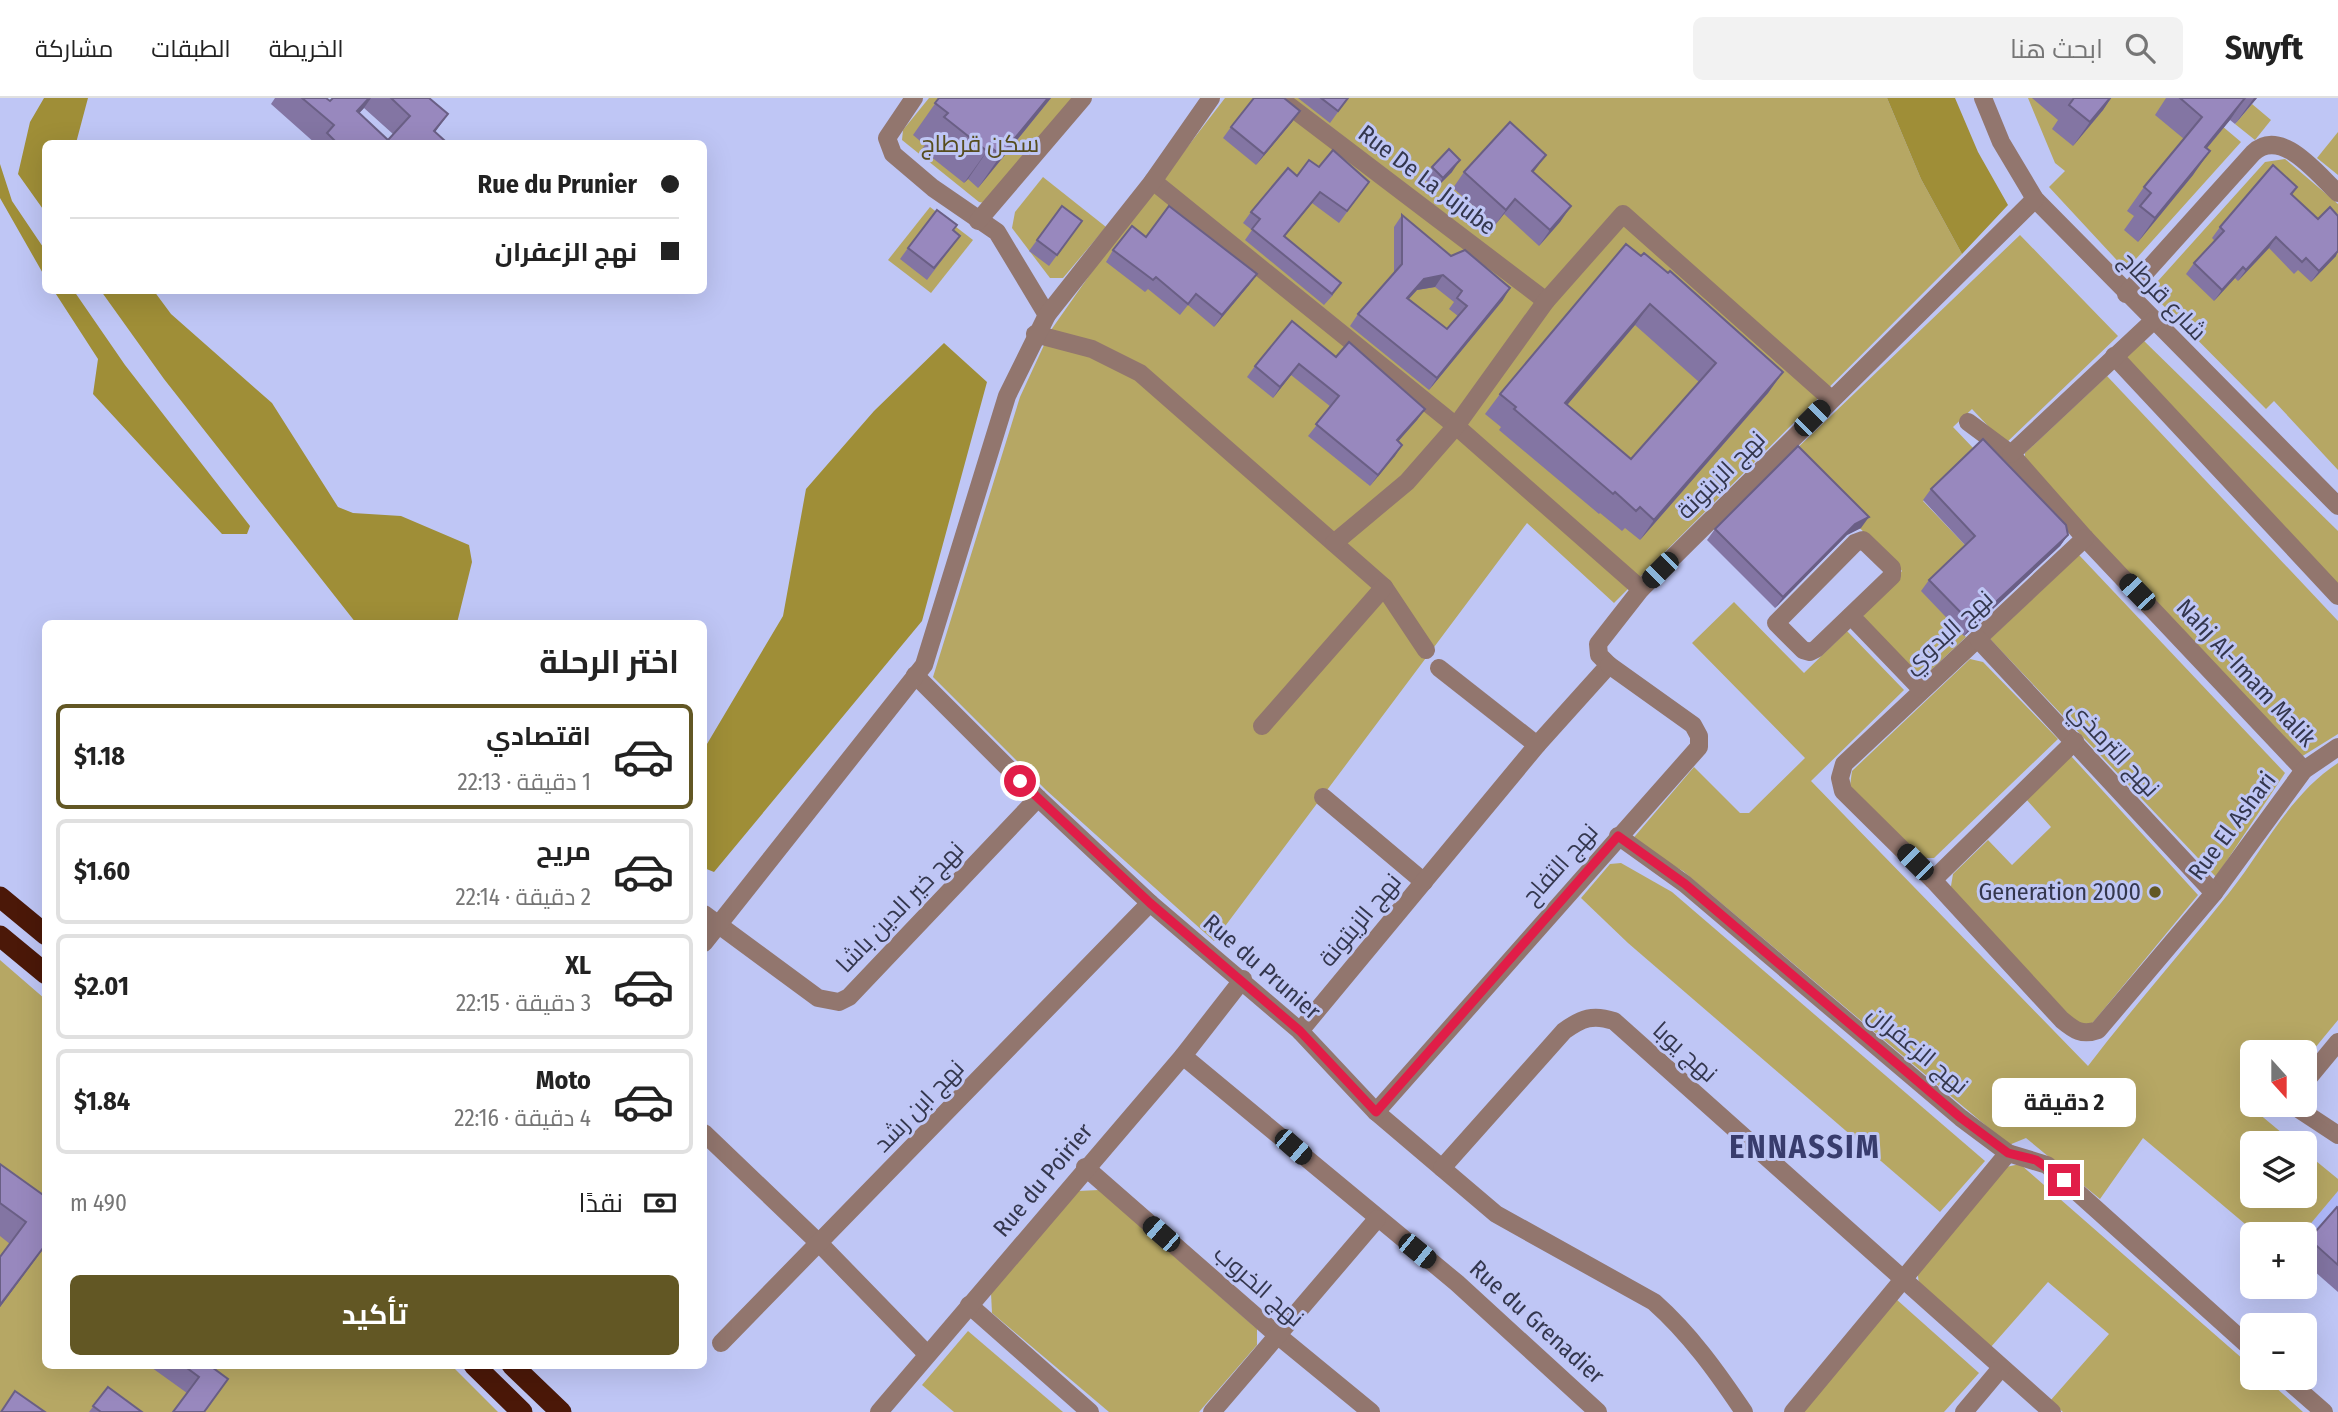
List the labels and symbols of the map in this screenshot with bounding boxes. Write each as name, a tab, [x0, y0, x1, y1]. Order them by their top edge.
street label: Rue De La Jujube	[1353, 119, 1501, 241]
park label: سكن قرطاج	[921, 130, 1039, 160]
street label: شارع قرطاج	[2112, 246, 2212, 348]
car	[1790, 396, 1835, 440]
street label: نهج الزيتونة	[1671, 425, 1772, 526]
car	[1638, 548, 1683, 592]
car	[2115, 570, 2160, 614]
street label: نهج البدوي	[1898, 585, 2001, 682]
street label: Nahj Al-Imam Malik	[2171, 594, 2322, 753]
street label: نهج الترمذي	[2060, 696, 2165, 805]
route start	[1004, 765, 1036, 797]
street label: Rue El Ashari	[2182, 766, 2282, 886]
street label: نهج التفاح	[1516, 818, 1605, 912]
street label: نهج خير الدين باشا	[830, 836, 971, 980]
car	[1893, 840, 1938, 884]
street label: نهج الزيتونة	[1313, 868, 1408, 973]
place label: Generation 2000	[1979, 878, 2141, 906]
marker: Generation 2000	[2147, 884, 2163, 900]
street label: Rue du Prunier	[1198, 909, 1327, 1026]
street label: نهج الزعفران	[1861, 1000, 1974, 1102]
street label: نهج يوبا	[1646, 1016, 1723, 1090]
north arrow	[2240, 1040, 2317, 1116]
street label: نهج ابن رشد	[868, 1054, 971, 1159]
callout: 2 دقيقة	[1992, 1079, 2136, 1128]
street label: Rue du Poirier	[987, 1117, 1099, 1242]
car	[1271, 1125, 1316, 1169]
district label: ENNASSIM	[1729, 1128, 1881, 1166]
route end	[2048, 1164, 2080, 1196]
car	[1139, 1212, 1184, 1256]
car	[1395, 1230, 1440, 1272]
street label: نهج الخروب	[1207, 1239, 1310, 1334]
street label: Rue du Grenadier	[1464, 1254, 1610, 1390]

